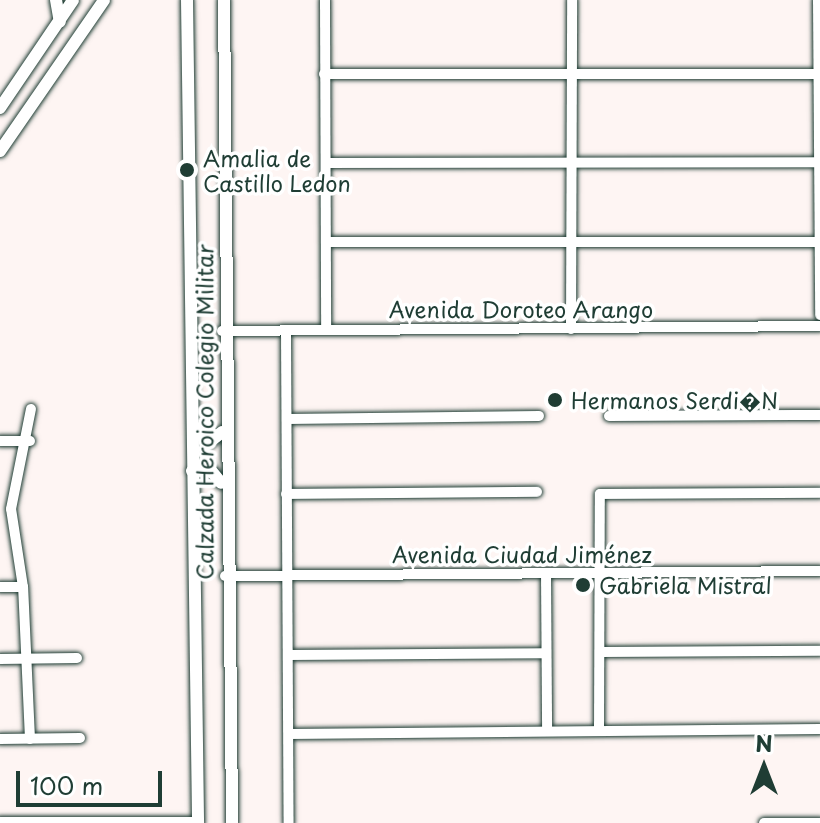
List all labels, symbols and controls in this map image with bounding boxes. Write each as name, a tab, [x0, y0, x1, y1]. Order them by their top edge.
place label: Amalia de Castillo Ledon	[203, 144, 352, 196]
marker: Amalia de Castillo Ledon	[178, 161, 196, 179]
street label: Calzada Heroico Colegio Militar	[191, 243, 217, 581]
street label: Avenida Doroteo Arango	[389, 296, 653, 322]
place label: Hermanos Serdi�N	[571, 387, 777, 413]
marker: Hermanos Serdi�N	[546, 391, 564, 409]
street label: Avenida Ciudad Jiménez	[392, 541, 652, 567]
place label: Gabriela Mistral	[599, 572, 772, 598]
marker: Gabriela Mistral	[574, 576, 592, 594]
text: N	[755, 726, 773, 759]
north arrow	[724, 727, 804, 807]
scale bar	[20, 755, 166, 805]
text: 100 m	[30, 767, 103, 803]

